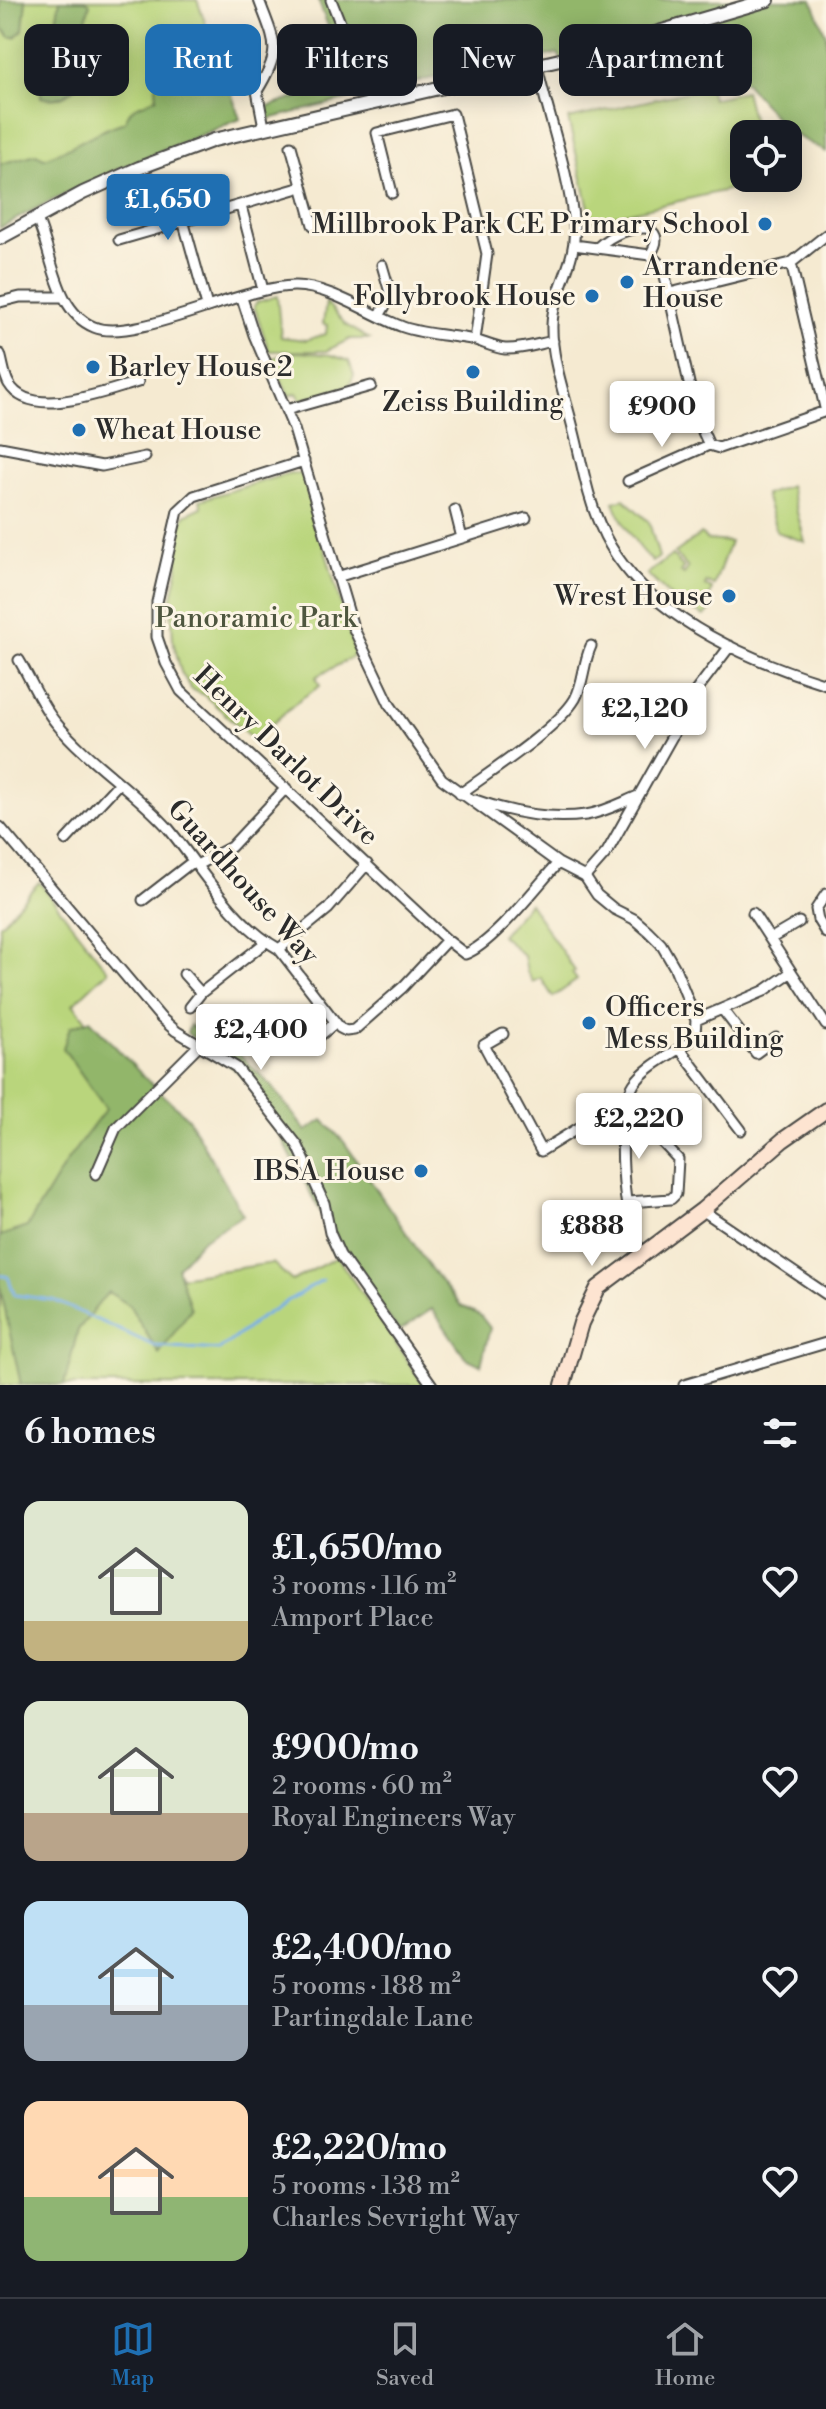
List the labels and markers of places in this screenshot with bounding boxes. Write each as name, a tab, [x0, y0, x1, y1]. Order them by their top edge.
pin: £1,650	[103, 174, 233, 242]
place label: Millbrook Park CE Primary School	[312, 207, 749, 242]
marker: Millbrook Park CE Primary School	[756, 215, 774, 233]
place label: Arrandene House	[642, 249, 779, 316]
marker: Arrandene House	[618, 273, 636, 291]
place label: Follybrook House	[353, 279, 576, 314]
marker: Follybrook House	[583, 287, 601, 305]
place label: Barley House2	[108, 350, 293, 385]
marker: Barley House2	[84, 358, 102, 376]
marker: Zeiss Building	[464, 363, 482, 381]
pin: £900	[615, 381, 709, 449]
place label: Zeiss Building	[382, 385, 564, 420]
place label: Wheat House	[94, 413, 262, 448]
marker: Wheat House	[70, 421, 88, 439]
place label: Wrest House	[553, 579, 713, 614]
marker: Wrest House	[720, 587, 738, 605]
pin: £2,120	[580, 683, 710, 751]
place label: Officers Mess Building	[605, 990, 784, 1057]
pin: £2,400	[196, 1004, 326, 1072]
marker: Officers Mess Building	[580, 1014, 598, 1032]
pin: £2,220	[574, 1093, 704, 1161]
place label: IBSA House	[254, 1154, 405, 1189]
marker: IBSA House	[412, 1162, 430, 1180]
pin: £888	[545, 1200, 639, 1268]

